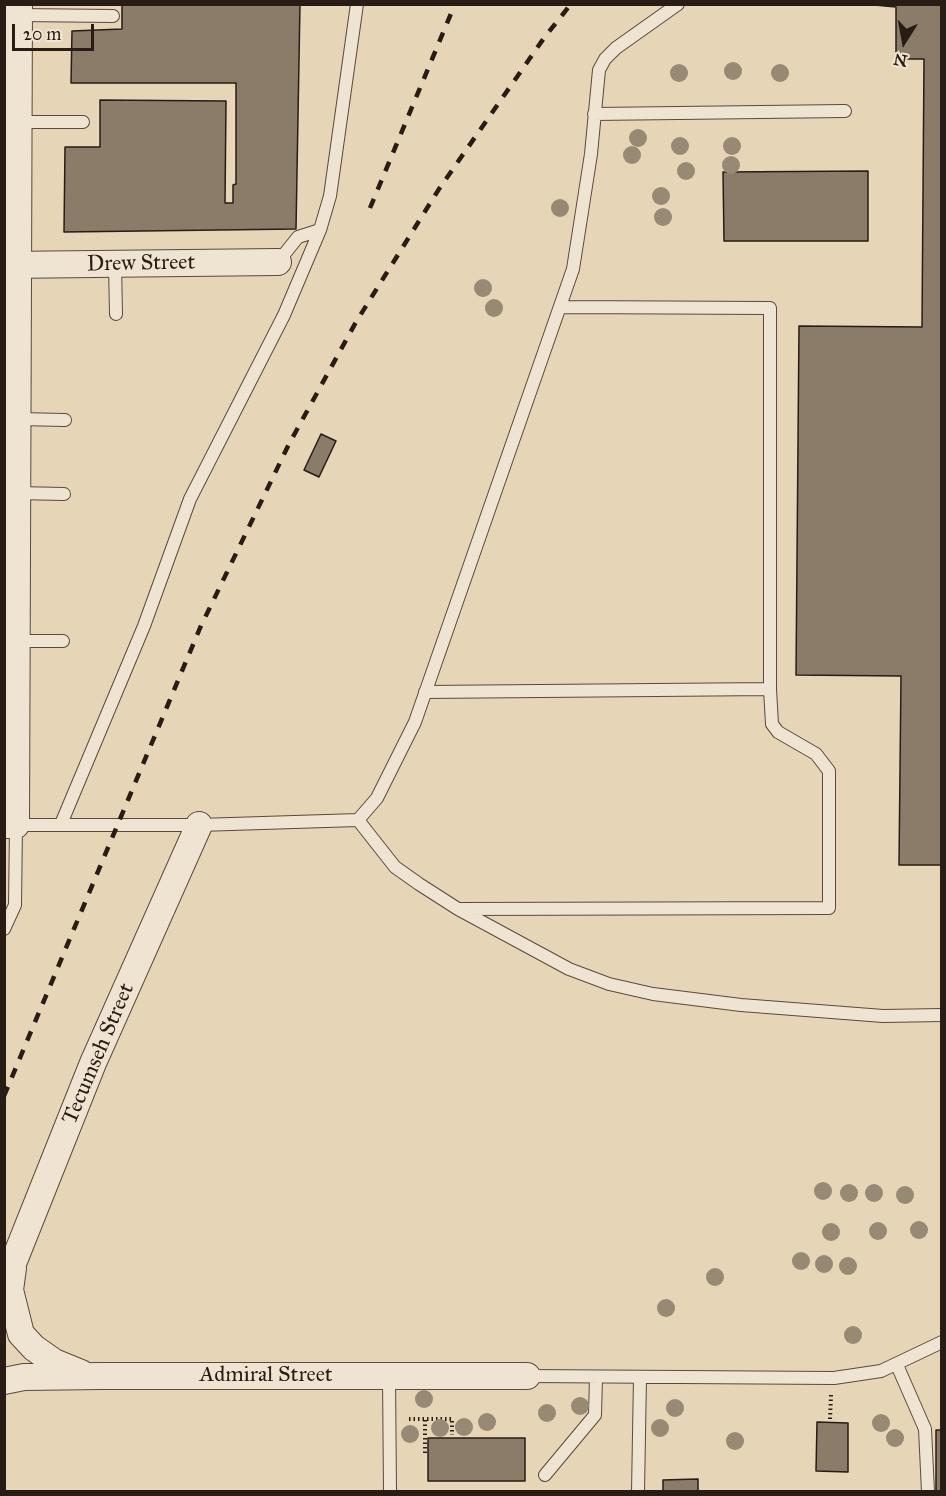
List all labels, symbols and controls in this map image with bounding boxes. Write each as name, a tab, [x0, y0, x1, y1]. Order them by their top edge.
scale bar	[15, 12, 98, 50]
north arrow	[874, 12, 934, 72]
text: 20 m	[23, 23, 61, 45]
text: N	[892, 50, 909, 71]
street label: Drew Street	[87, 250, 195, 278]
street label: Tecumseh Street	[57, 979, 141, 1129]
street label: Admiral Street	[199, 1363, 333, 1389]

